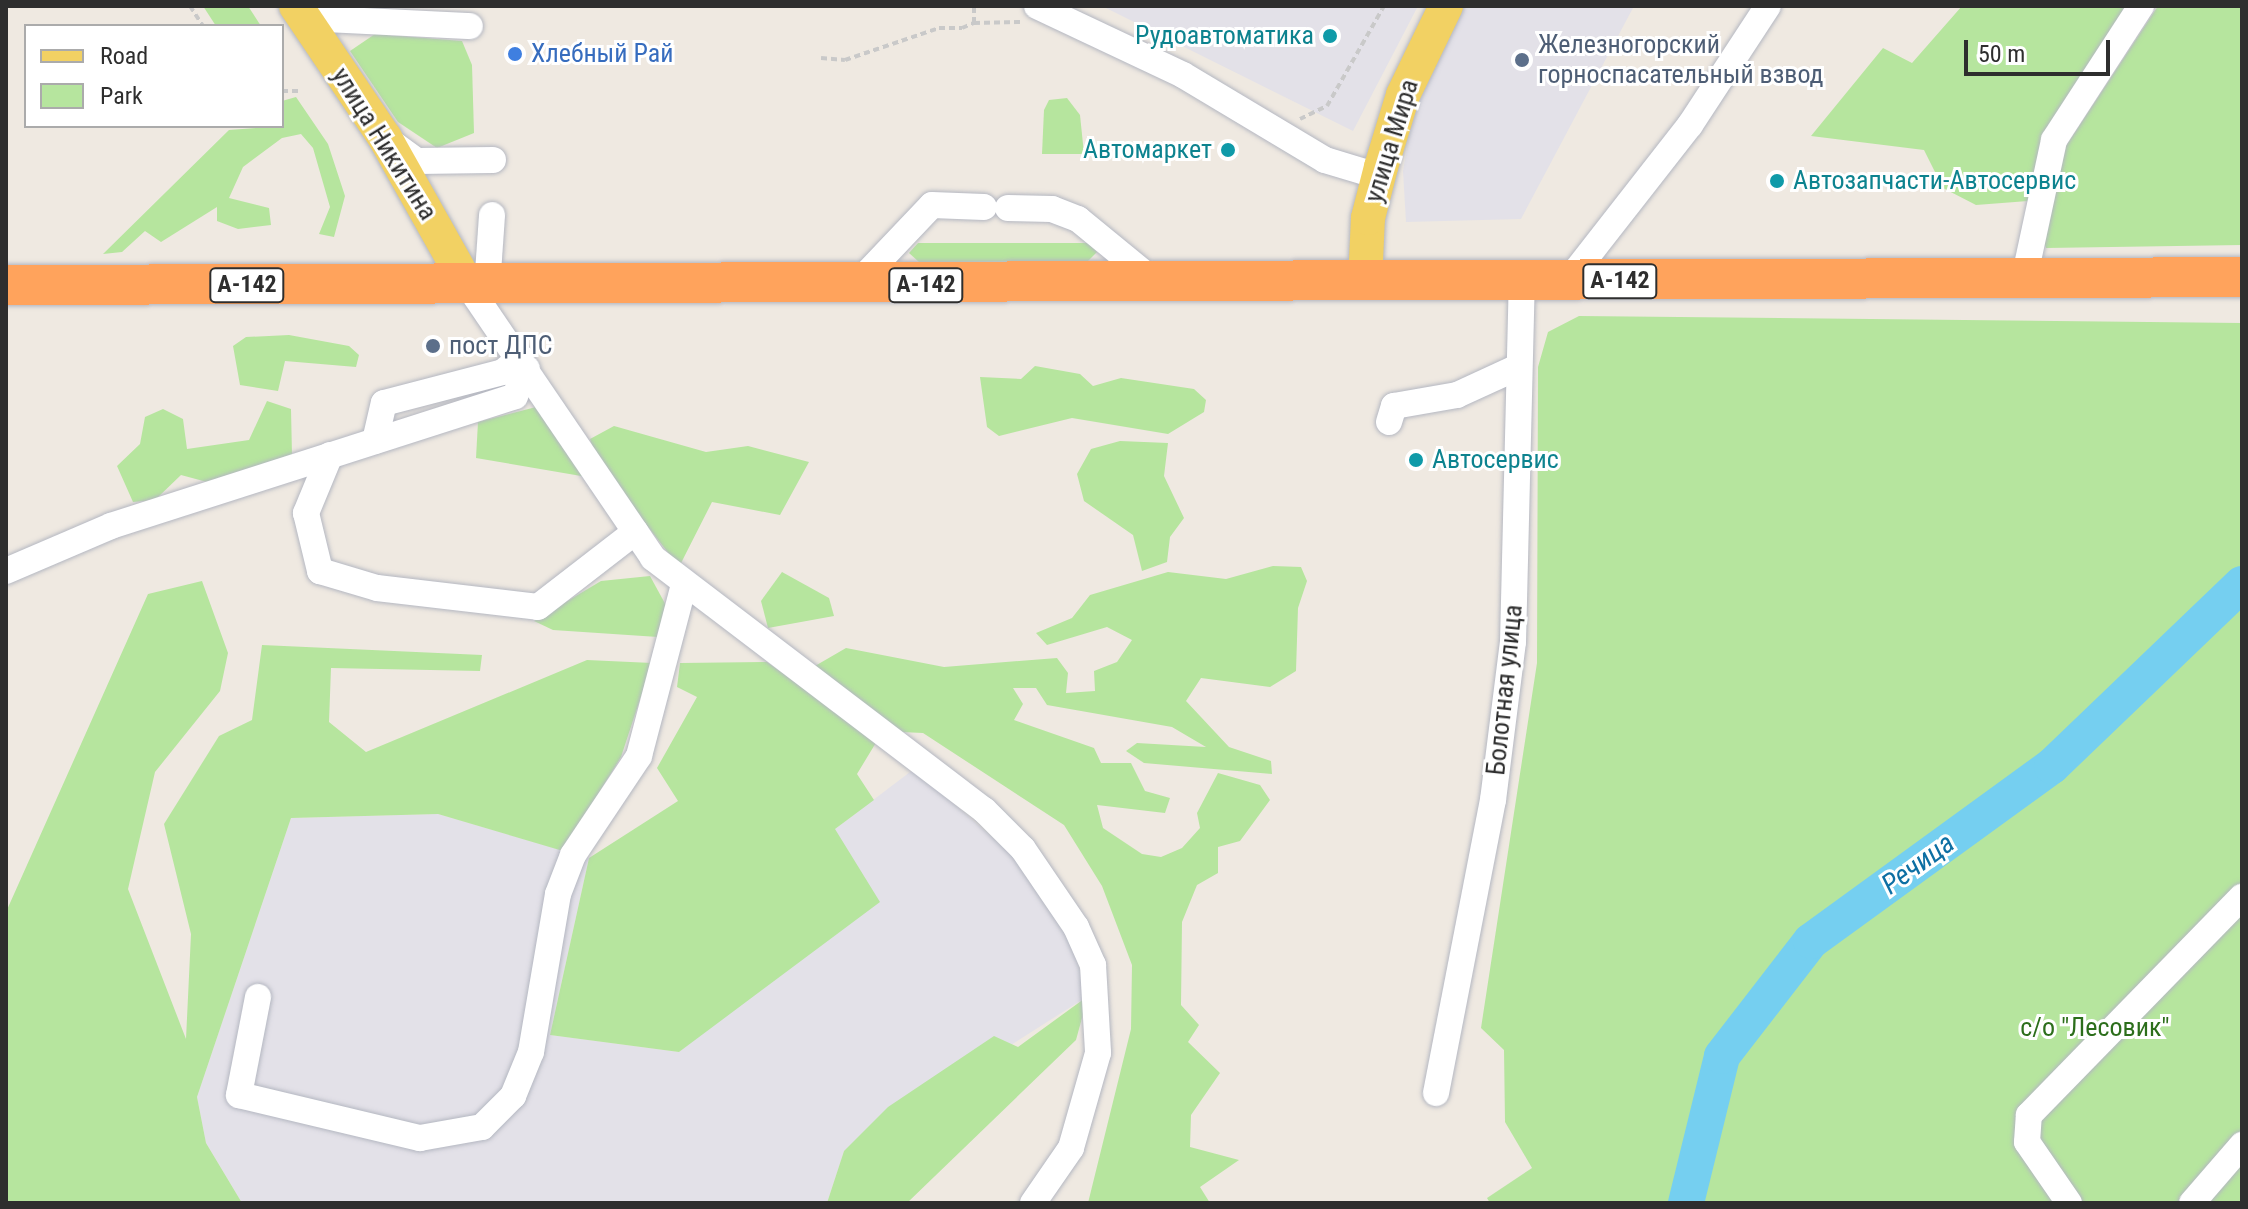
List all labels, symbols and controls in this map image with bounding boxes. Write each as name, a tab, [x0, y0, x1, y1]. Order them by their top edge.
place label: Рудоавтоматика	[1135, 20, 1314, 52]
legend	[24, 24, 284, 128]
scale bar	[1968, 24, 2114, 74]
marker: Рудоавтоматика	[1321, 27, 1339, 45]
place label: Железногорский горноспасательный взвод	[1538, 29, 1823, 90]
place label: Хлебный Рай	[531, 38, 673, 70]
text: 50 m	[1978, 40, 2025, 68]
text: Road	[100, 42, 148, 70]
marker: Хлебный Рай	[506, 45, 524, 63]
marker: Железногорский горноспасательный взвод	[1513, 51, 1531, 69]
street label: улица Никитина	[325, 62, 443, 226]
street label: улица Мира	[1359, 76, 1425, 206]
text: Park	[100, 82, 143, 110]
place label: Автомаркет	[1083, 134, 1212, 166]
marker: Автомаркет	[1219, 141, 1237, 159]
place label: Автозапчасти-Автосервис	[1793, 165, 2076, 197]
marker: Автозапчасти-Автосервис	[1768, 172, 1786, 190]
road number: А-142	[1582, 261, 1658, 301]
road number: А-142	[209, 265, 285, 305]
road number: А-142	[888, 265, 964, 305]
place label: пост ДПС	[449, 330, 552, 362]
marker: пост ДПС	[424, 337, 442, 355]
place label: Автосервис	[1432, 444, 1559, 476]
marker: Автосервис	[1407, 451, 1425, 469]
street label: Болотная улица	[1481, 603, 1529, 777]
water label: Речица	[1875, 826, 1961, 902]
park label: с/о "Лесовик"	[2020, 1012, 2170, 1044]

